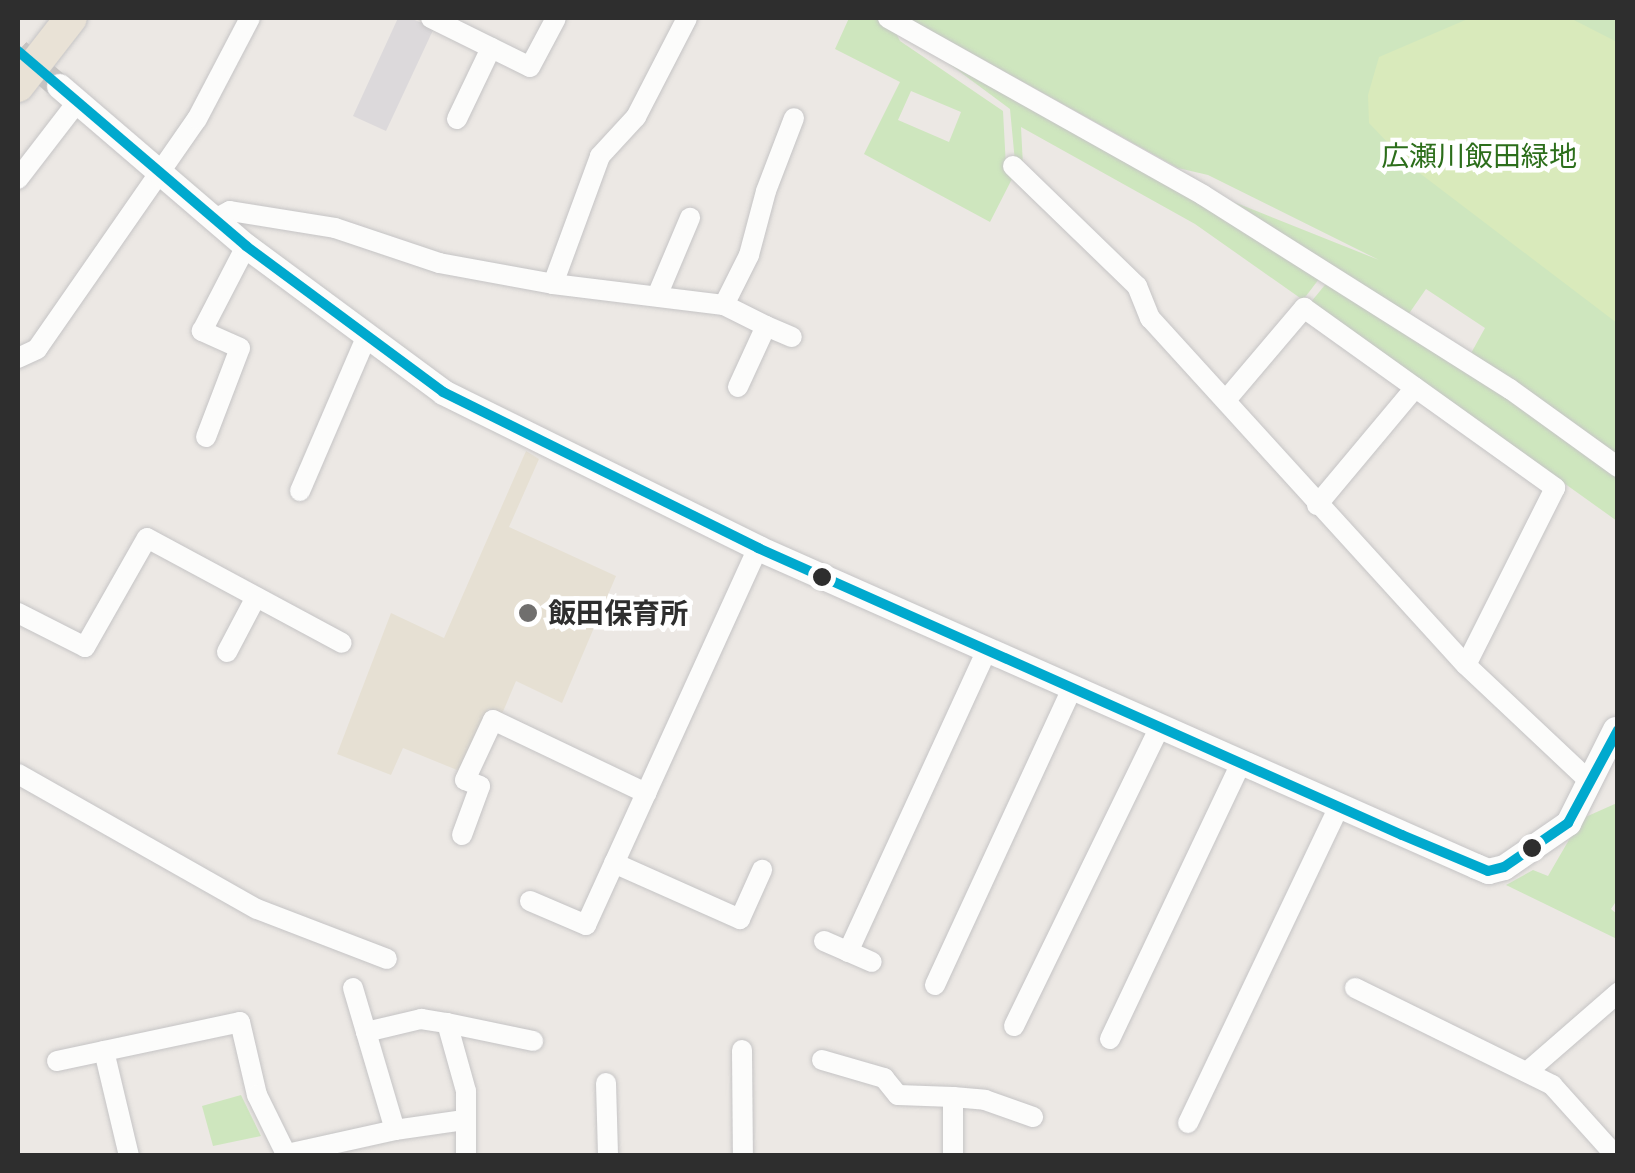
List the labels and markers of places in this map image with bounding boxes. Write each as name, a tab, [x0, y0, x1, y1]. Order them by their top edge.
unlabelled marker	[812, 567, 832, 587]
place label: 飯田保育所	[548, 596, 688, 630]
marker: 飯田保育所	[517, 602, 539, 624]
unlabelled marker	[1522, 838, 1542, 858]

